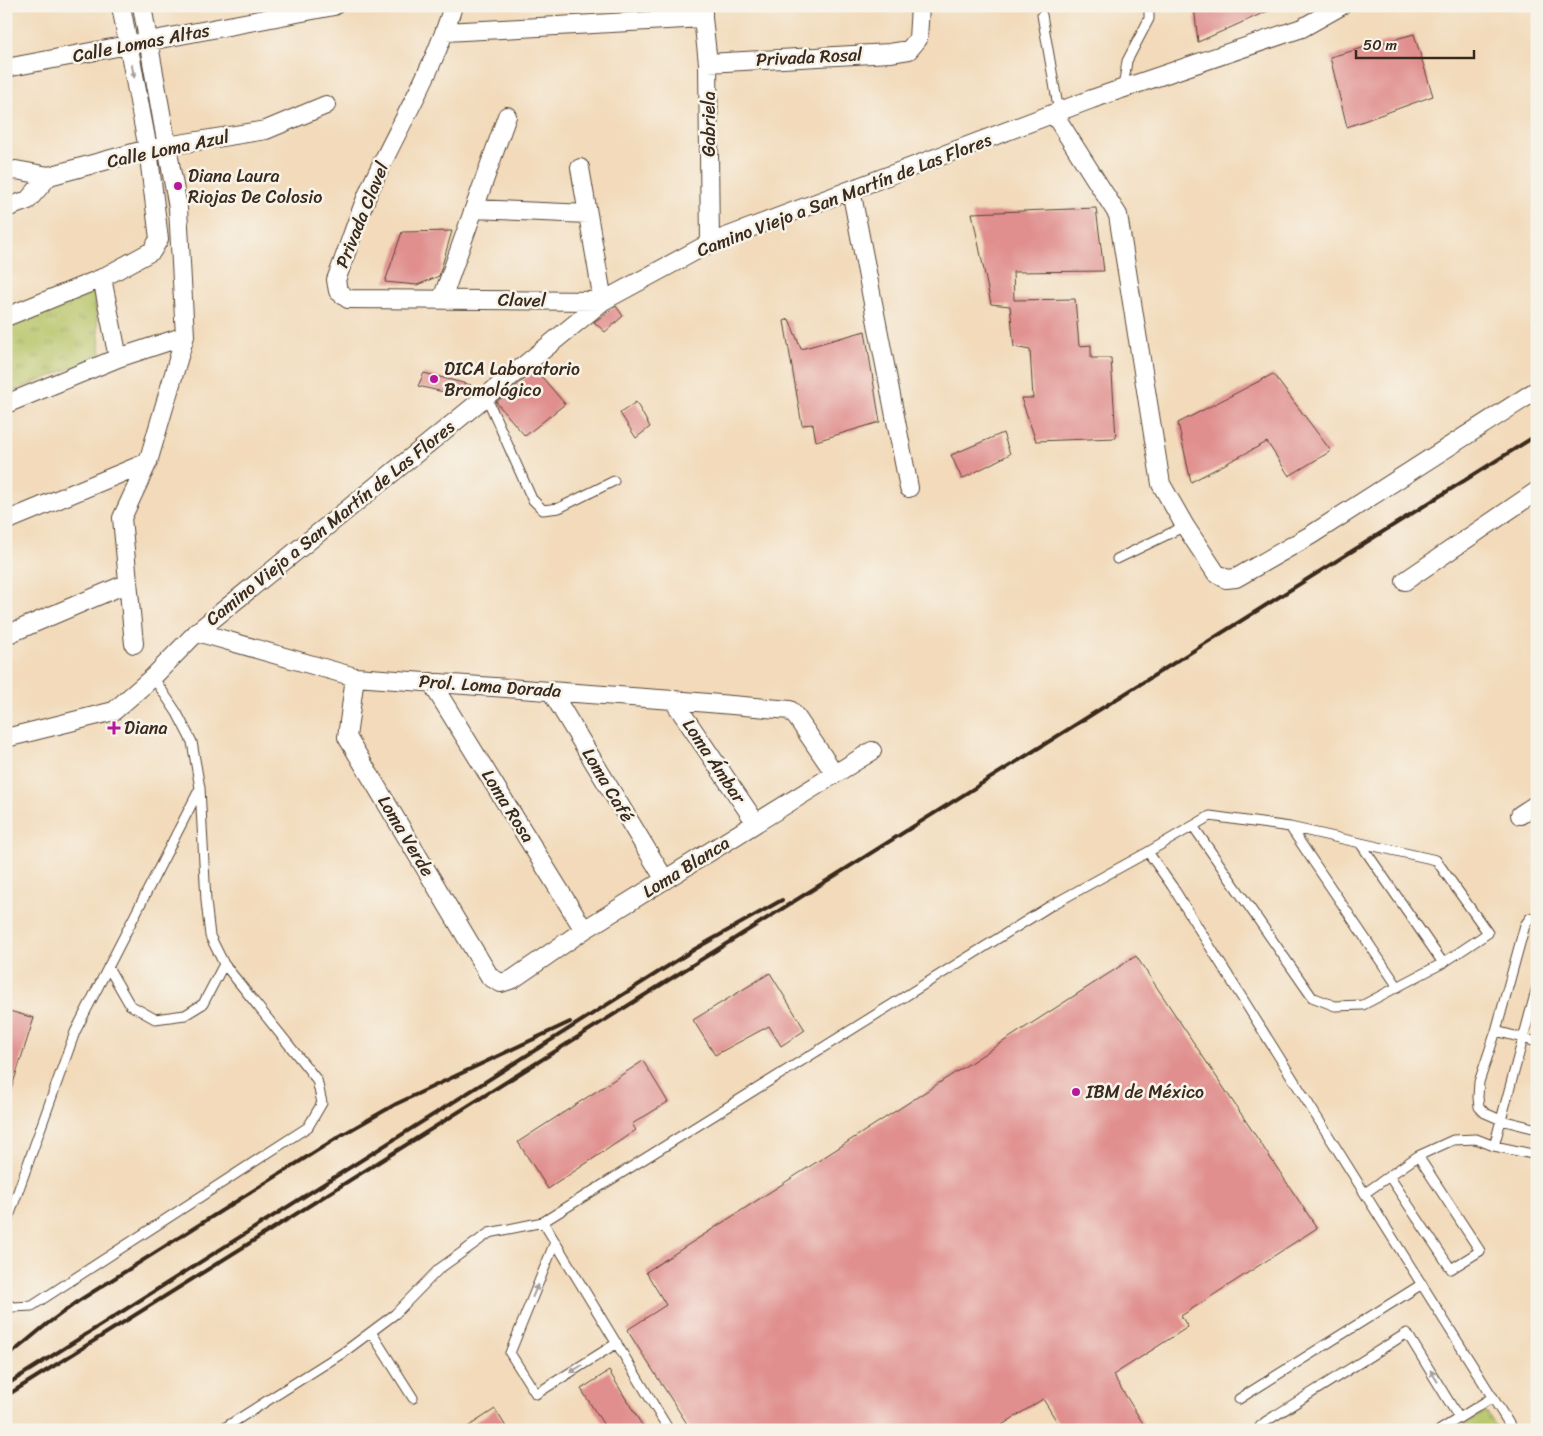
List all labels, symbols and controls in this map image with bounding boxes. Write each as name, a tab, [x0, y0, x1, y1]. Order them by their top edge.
street label: Calle Lomas Altas	[70, 14, 213, 72]
scale bar	[1356, 28, 1473, 60]
text: 50 m	[1363, 32, 1398, 58]
street label: Privada Rosal	[755, 38, 864, 76]
one-way arrow	[130, 64, 138, 80]
street label: Gabriela	[693, 91, 725, 157]
street label: Calle Loma Azul	[104, 120, 233, 178]
street label: Camino Viejo a San Martín de Las Flores	[692, 124, 997, 266]
street label: Privada Clavel	[326, 156, 398, 273]
place label: Diana Laura Riojas De Colosio	[188, 160, 322, 213]
marker: Diana Laura Riojas De Colosio	[172, 180, 184, 192]
street label: Clavel	[498, 284, 547, 316]
place label: DICA Laboratorio Bromológico	[444, 353, 580, 406]
marker: DICA Laboratorio Bromológico	[428, 373, 440, 385]
street label: Camino Viejo a San Martín de Las Flores	[198, 411, 462, 634]
street label: Prol. Loma Dorada	[418, 665, 562, 707]
place label: Diana	[124, 712, 168, 744]
street label: Loma Ámbar	[674, 712, 755, 811]
marker: Diana	[108, 722, 120, 734]
street label: Loma Café	[573, 741, 643, 829]
street label: Loma Rosa	[473, 763, 543, 849]
street label: Loma Verde	[369, 789, 443, 883]
street label: Loma Blanca	[636, 827, 736, 907]
place label: IBM de México	[1085, 1076, 1204, 1108]
marker: IBM de México	[1070, 1086, 1082, 1098]
one-way arrow	[531, 1283, 539, 1298]
one-way arrow	[569, 1364, 583, 1374]
one-way arrow	[1429, 1370, 1438, 1383]

